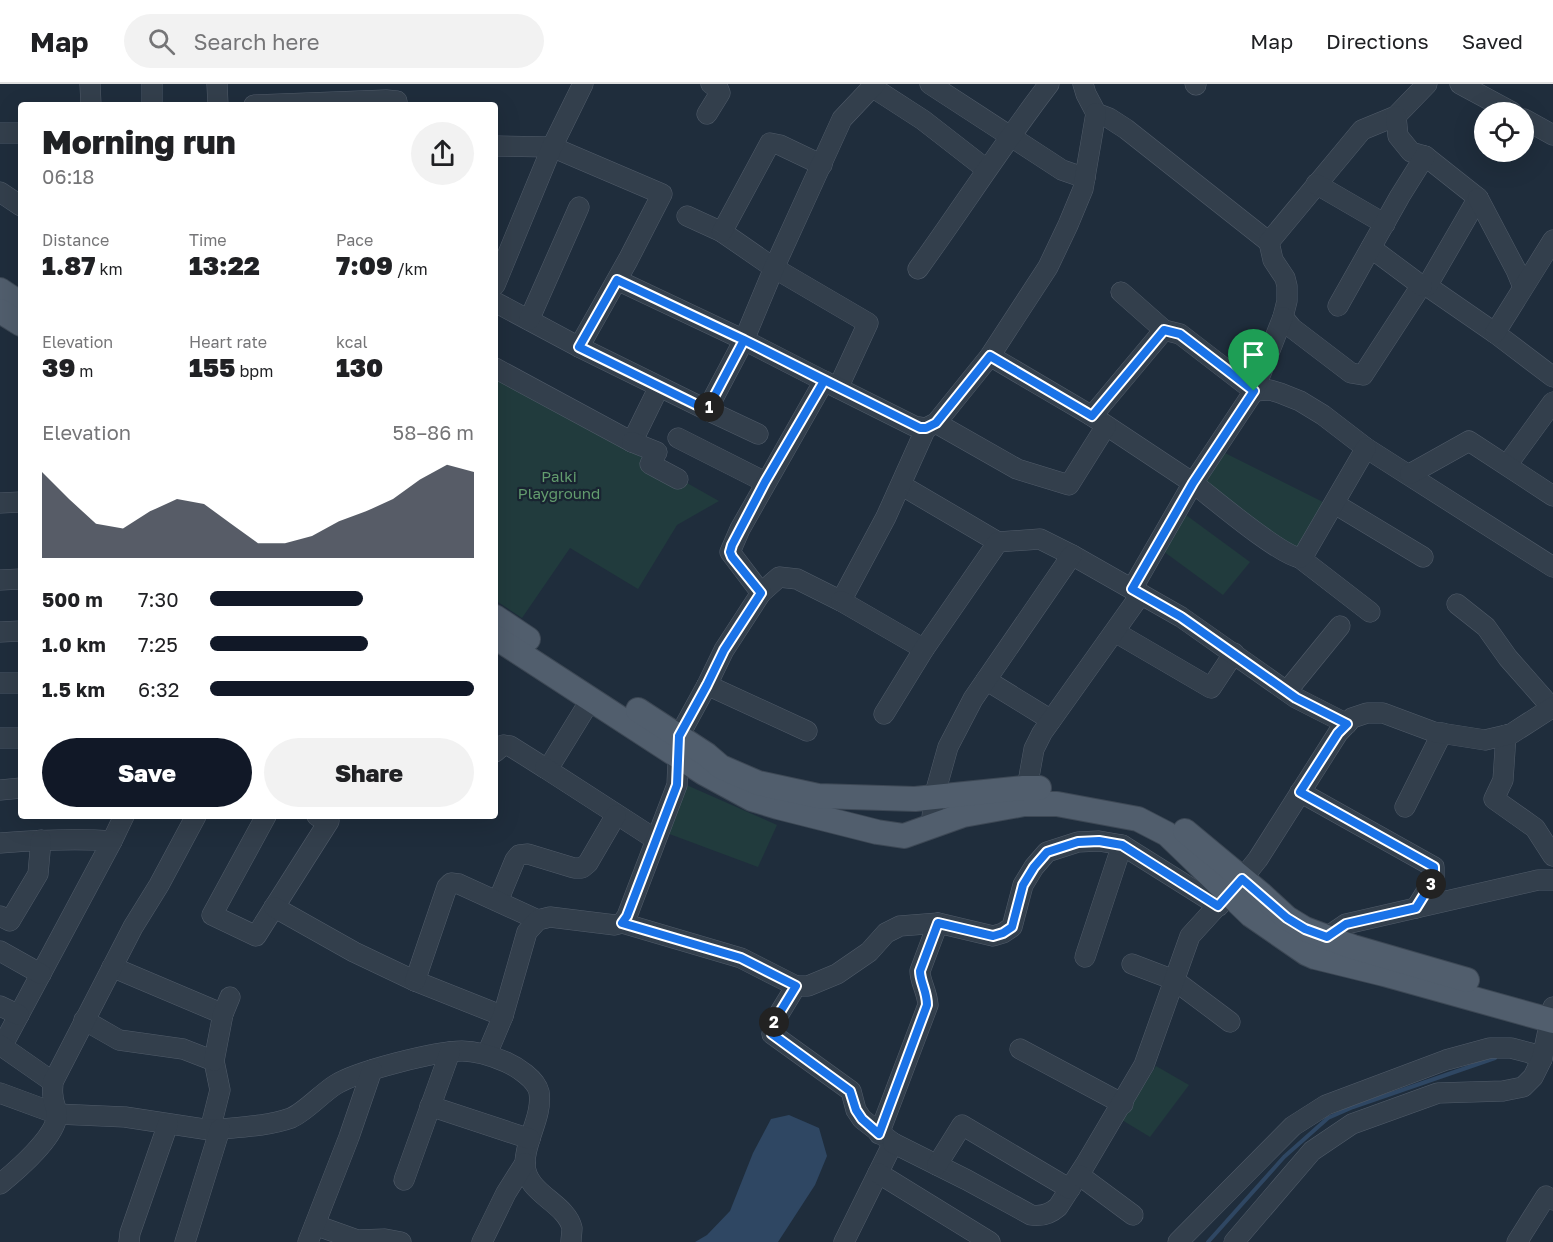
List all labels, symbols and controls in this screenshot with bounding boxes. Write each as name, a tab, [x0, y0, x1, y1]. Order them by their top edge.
search box	[124, 14, 544, 68]
text: Map	[30, 25, 88, 58]
icon: search	[145, 25, 178, 58]
text: Search here	[193, 28, 319, 55]
text: Map	[1250, 28, 1293, 54]
text: Directions	[1326, 28, 1429, 54]
text: Saved	[1462, 28, 1523, 54]
map controls	[1474, 102, 1534, 162]
button: locate	[1474, 102, 1534, 162]
text: Morning run	[42, 122, 236, 161]
button: share	[411, 122, 474, 185]
text: 06:18	[42, 164, 94, 188]
text: Distance	[42, 230, 109, 250]
text: Time	[189, 230, 227, 250]
text: Pace	[336, 230, 373, 250]
text: 1.87	[42, 250, 96, 281]
text: 13:22	[189, 250, 260, 281]
text: 7:09	[336, 250, 393, 281]
text: km	[96, 259, 123, 279]
text: /km	[393, 259, 428, 279]
pin	[1228, 329, 1279, 391]
text: Elevation	[42, 332, 113, 352]
text: Heart rate	[189, 332, 267, 352]
text: kcal	[336, 332, 368, 352]
icon: arrive	[1237, 338, 1270, 371]
text: 39	[42, 352, 75, 383]
text: 155	[189, 352, 236, 383]
text: 130	[336, 352, 383, 383]
text: m	[75, 361, 93, 381]
text: bpm	[236, 361, 273, 381]
pin: 1	[694, 392, 724, 422]
text: 1	[705, 397, 713, 417]
text: Elevation	[42, 420, 131, 444]
text: 58–86 m	[393, 420, 474, 444]
park label: Palki Playground	[518, 467, 600, 502]
text: 500 m	[42, 587, 103, 611]
text: 7:30	[138, 587, 179, 611]
text: 1.0 km	[42, 632, 106, 656]
text: 7:25	[138, 632, 178, 656]
text: 1.5 km	[42, 677, 105, 701]
text: 6:32	[138, 677, 179, 701]
button: Save	[42, 738, 252, 807]
button: Share	[264, 738, 474, 807]
pin: 3	[1416, 869, 1446, 899]
text: 3	[1426, 874, 1436, 894]
pin: 2	[759, 1007, 789, 1037]
text: 2	[769, 1012, 779, 1032]

